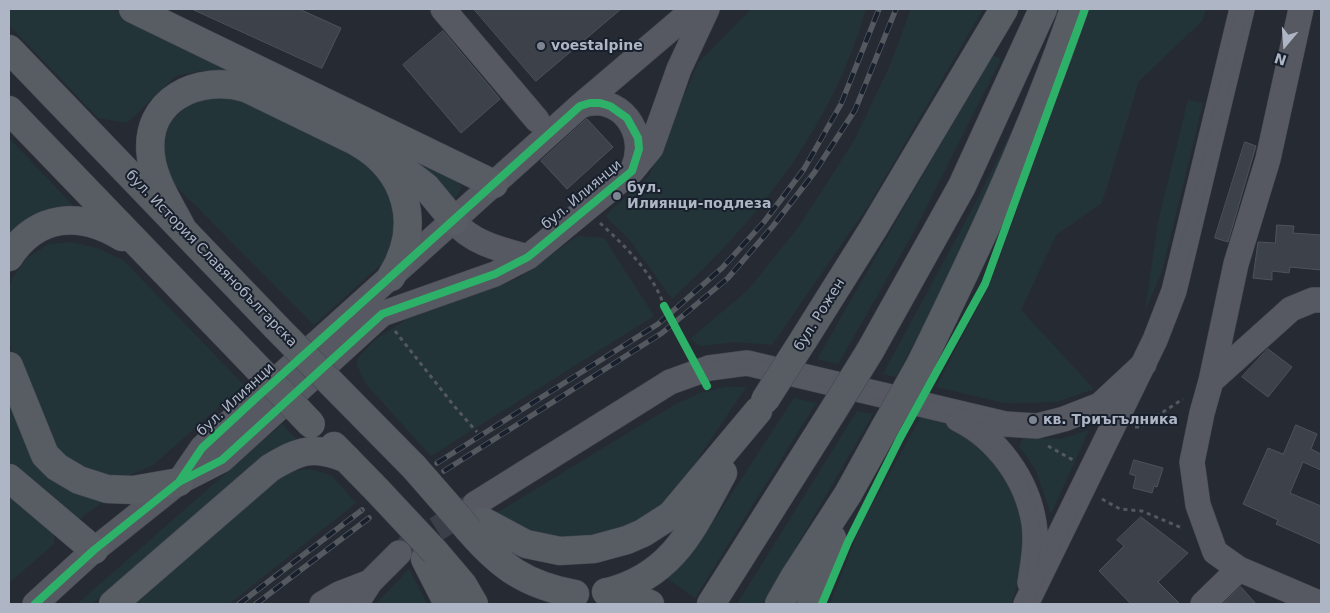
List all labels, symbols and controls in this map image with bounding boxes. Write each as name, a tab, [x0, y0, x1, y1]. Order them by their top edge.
north arrow	[1260, 20, 1310, 70]
place label: voestalpine	[551, 38, 643, 54]
marker: voestalpine	[535, 40, 547, 52]
text: N	[1272, 50, 1288, 69]
street label: бул. Илиянци	[538, 157, 626, 233]
street label: бул. История Славянобългарска	[122, 167, 300, 351]
place label: бул. Илиянци-подлеза	[627, 180, 771, 212]
marker: бул. Илиянци-подлеза	[611, 190, 623, 202]
street label: бул. Рожен	[791, 276, 849, 354]
street label: бул. Илиянци	[194, 360, 278, 440]
place label: кв. Триъгълника	[1043, 412, 1178, 428]
marker: кв. Триъгълника	[1027, 414, 1039, 426]

